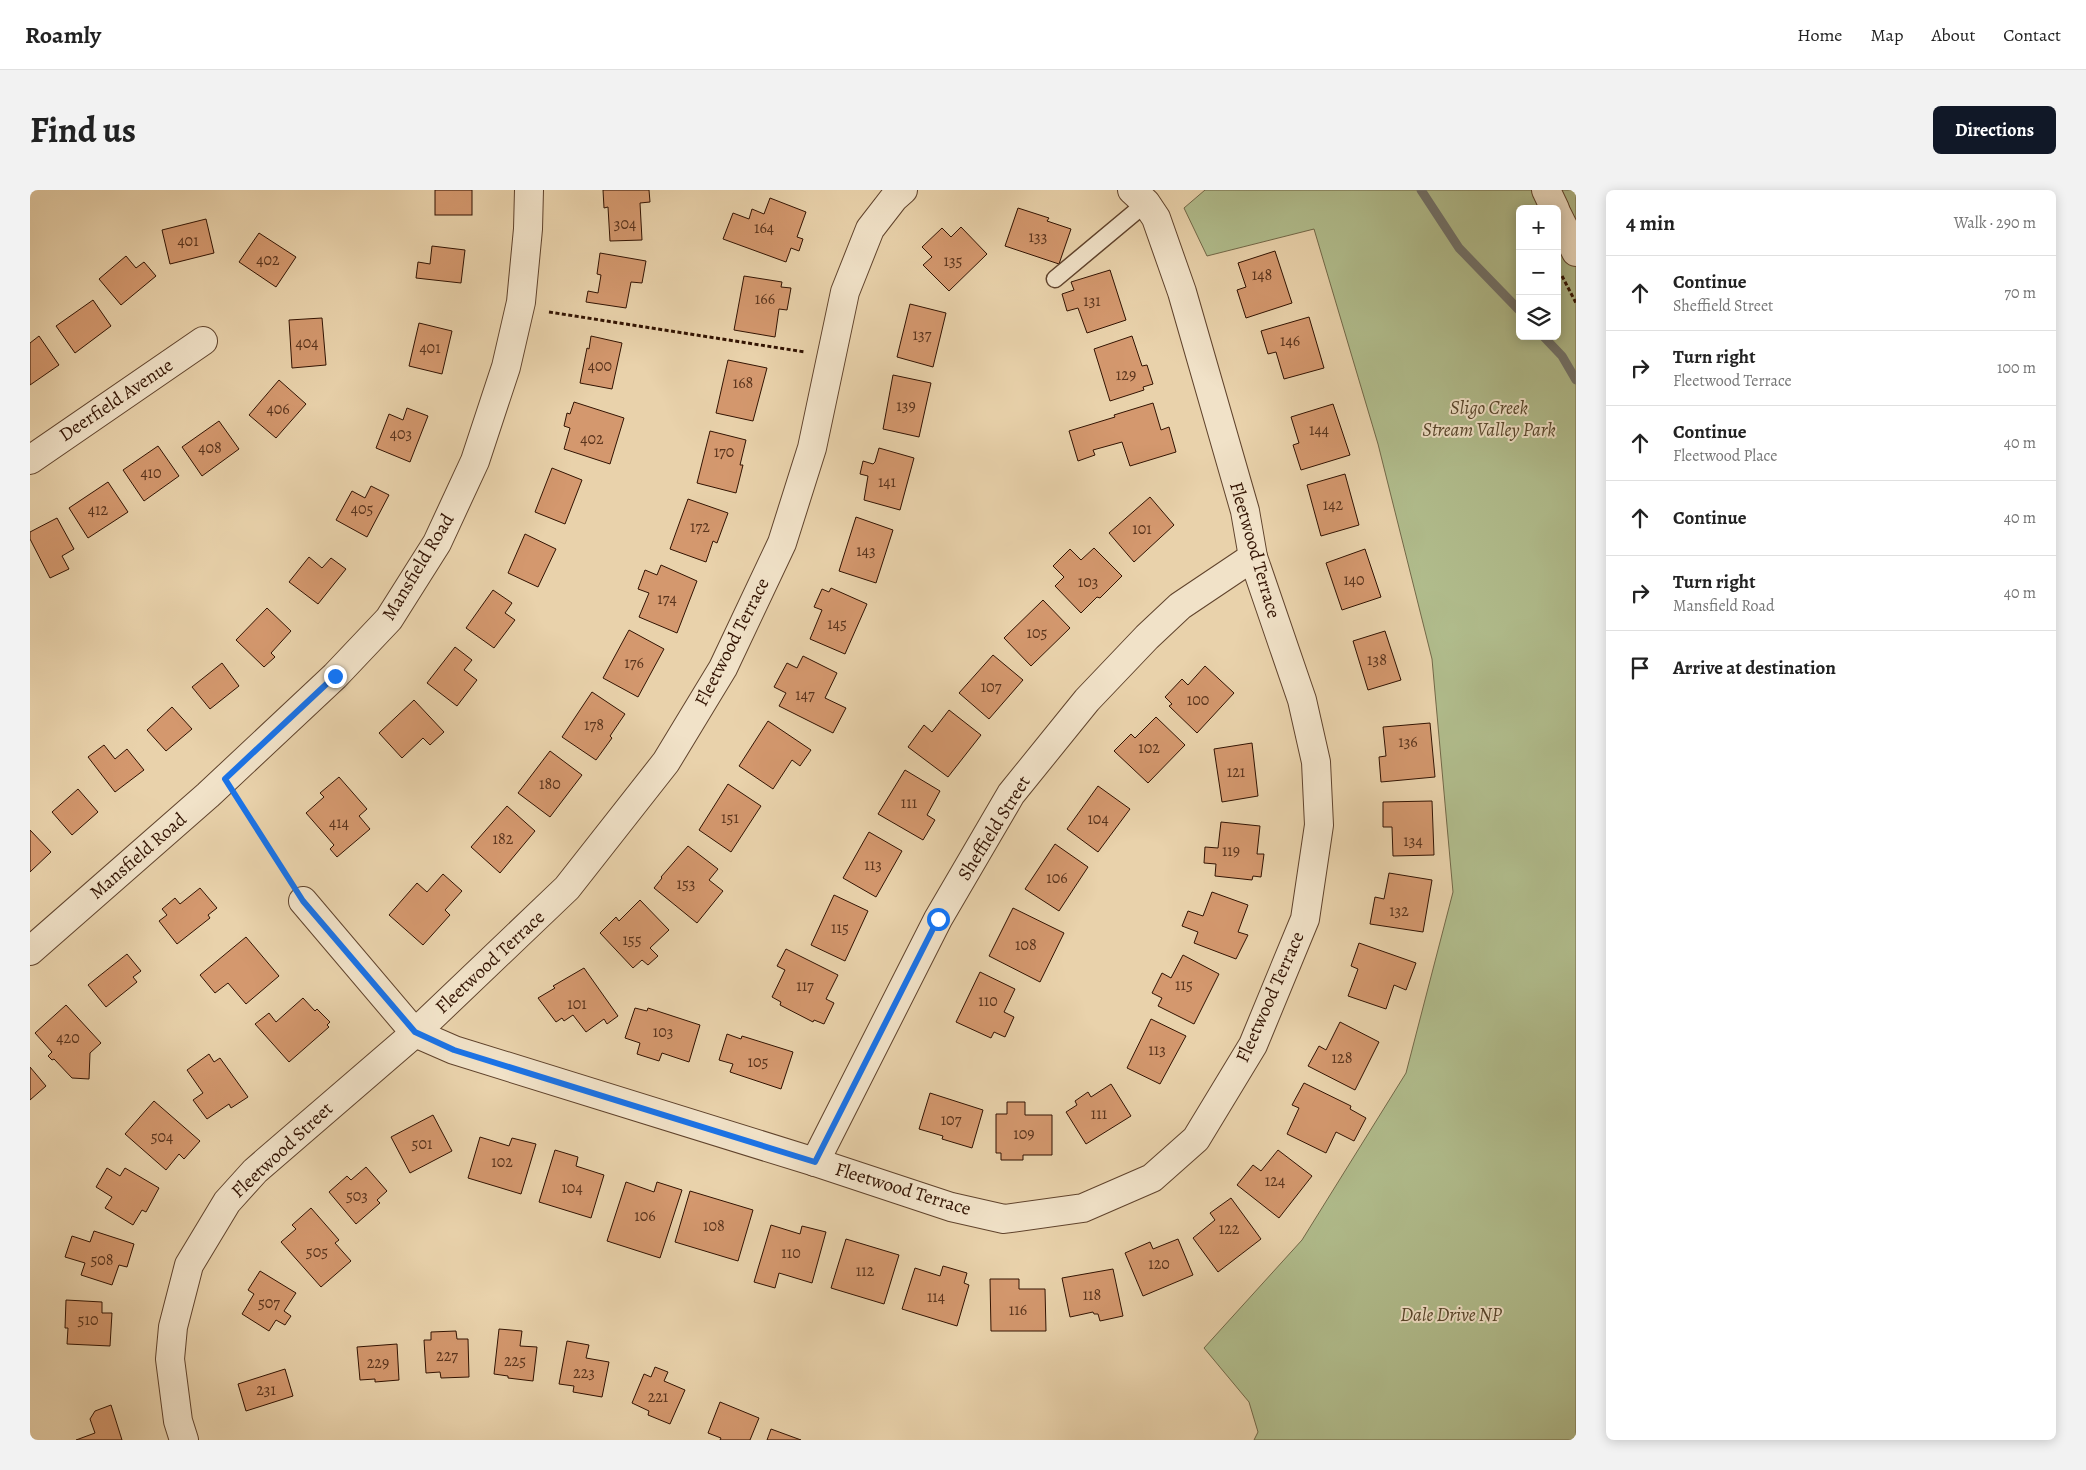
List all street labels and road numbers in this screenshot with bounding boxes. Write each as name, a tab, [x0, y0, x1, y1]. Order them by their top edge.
street label: Deerfield Avenue	[54, 352, 178, 448]
street label: Fleetwood Terrace	[1223, 479, 1287, 621]
street label: Mansfield Road	[376, 508, 461, 625]
street label: Fleetwood Terrace	[688, 573, 776, 711]
street label: Sheffield Street	[951, 771, 1037, 885]
street label: Mansfield Road	[84, 806, 193, 905]
street label: Fleetwood Terrace	[430, 904, 550, 1020]
street label: Fleetwood Terrace	[1229, 927, 1311, 1067]
street label: Fleetwood Street	[225, 1096, 339, 1204]
street label: Fleetwood Terrace	[832, 1156, 974, 1222]

